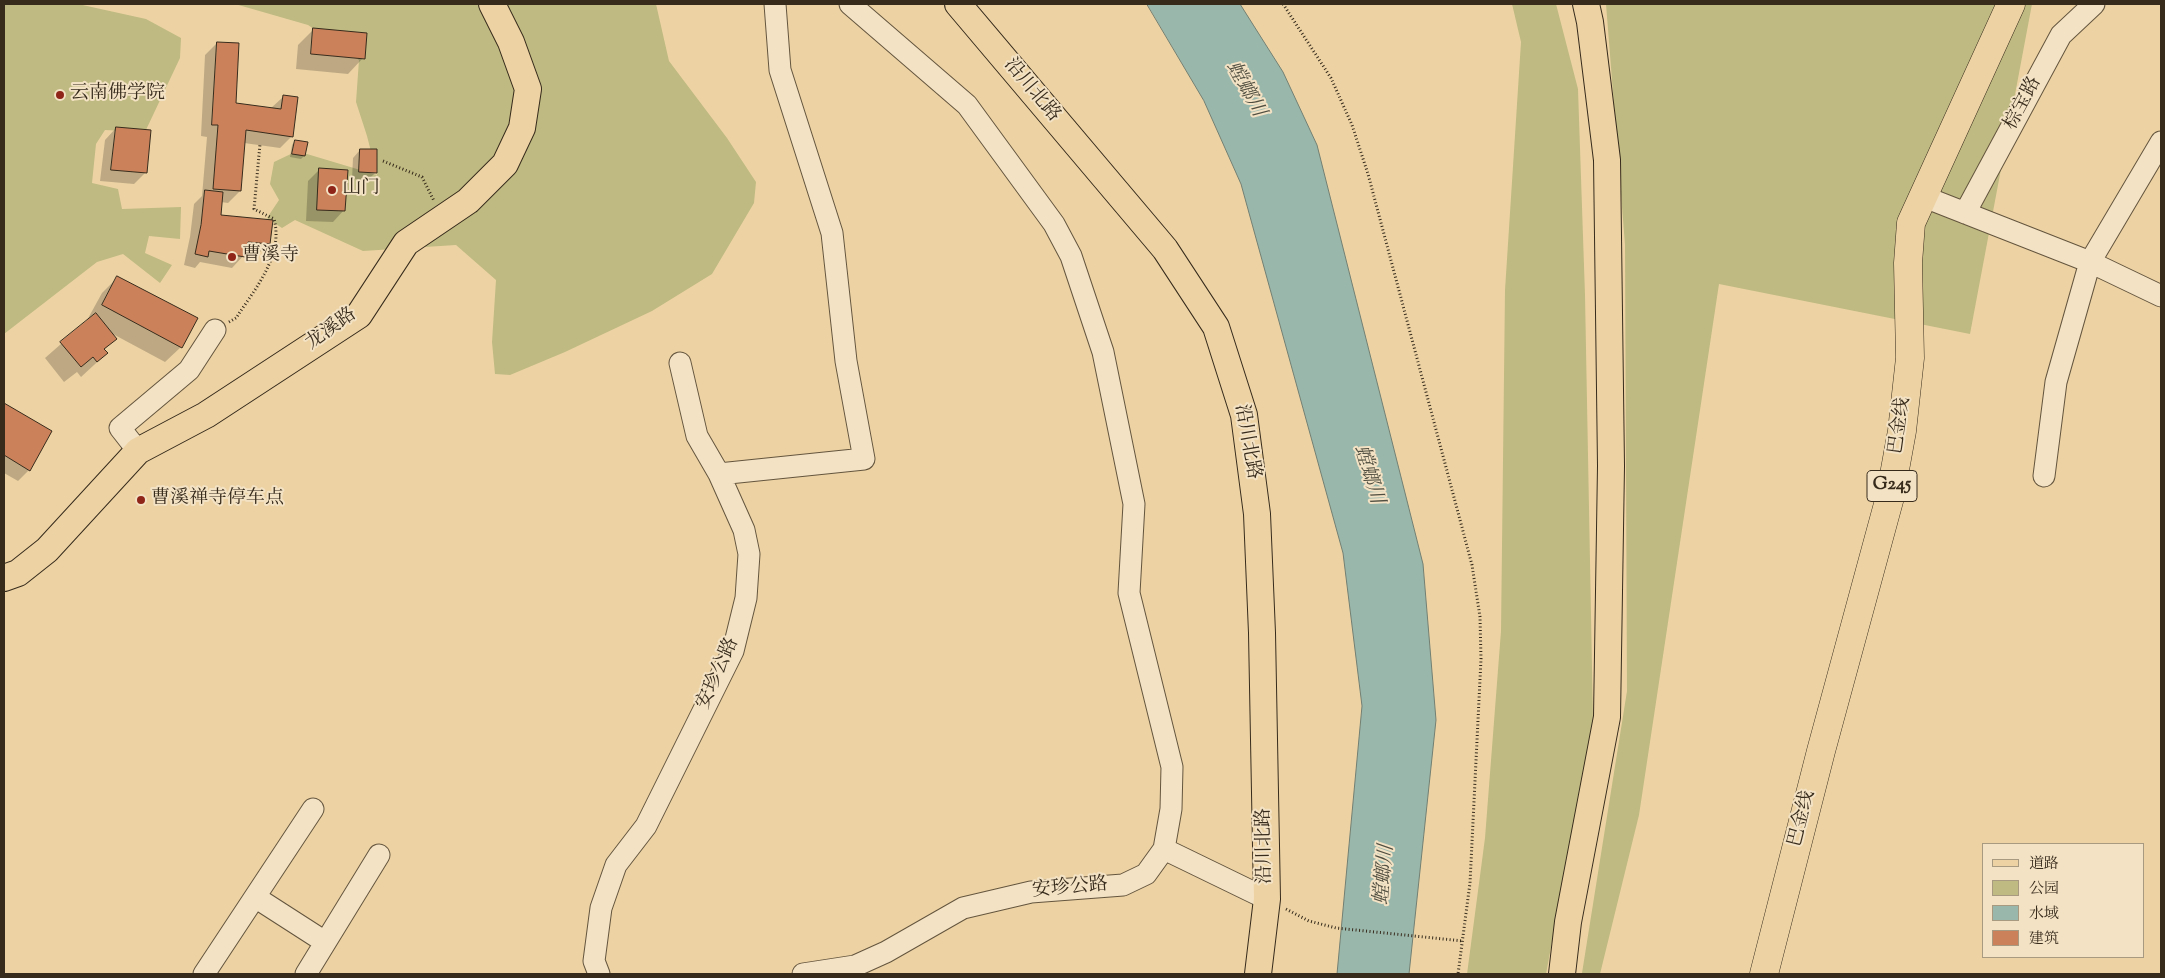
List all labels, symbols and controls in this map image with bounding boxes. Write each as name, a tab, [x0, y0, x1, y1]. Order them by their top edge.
street label: 沿川北路	[998, 55, 1064, 127]
water label: 螳螂川	[1219, 58, 1269, 122]
street label: 棕宝路	[2001, 73, 2047, 135]
place label: 云南佛学院	[70, 84, 165, 106]
marker: 云南佛学院	[54, 89, 66, 101]
place label: 山门	[342, 179, 380, 201]
marker: 山门	[326, 184, 338, 196]
place label: 曹溪寺	[242, 246, 299, 268]
marker: 曹溪寺	[226, 251, 238, 263]
street label: 龙溪路	[302, 304, 362, 356]
street label: 巴金线	[1886, 396, 1916, 456]
street label: 沿川北路	[1228, 403, 1264, 481]
water label: 螳螂川	[1347, 443, 1387, 507]
road number: G245	[1867, 471, 1917, 502]
place label: 曹溪禅寺停车点	[151, 489, 284, 511]
marker: 曹溪禅寺停车点	[135, 494, 147, 506]
street label: 安珍公路	[693, 635, 745, 713]
street label: 巴金线	[1785, 789, 1821, 849]
street label: 沿川北路	[1254, 808, 1278, 884]
legend	[1982, 843, 2145, 958]
water label: 螳螂川	[1371, 844, 1401, 906]
text: 道路	[2029, 854, 2059, 875]
street label: 安珍公路	[1031, 874, 1109, 904]
text: 公园	[2029, 879, 2059, 900]
text: 水域	[2029, 904, 2059, 925]
text: 建筑	[2029, 929, 2059, 950]

